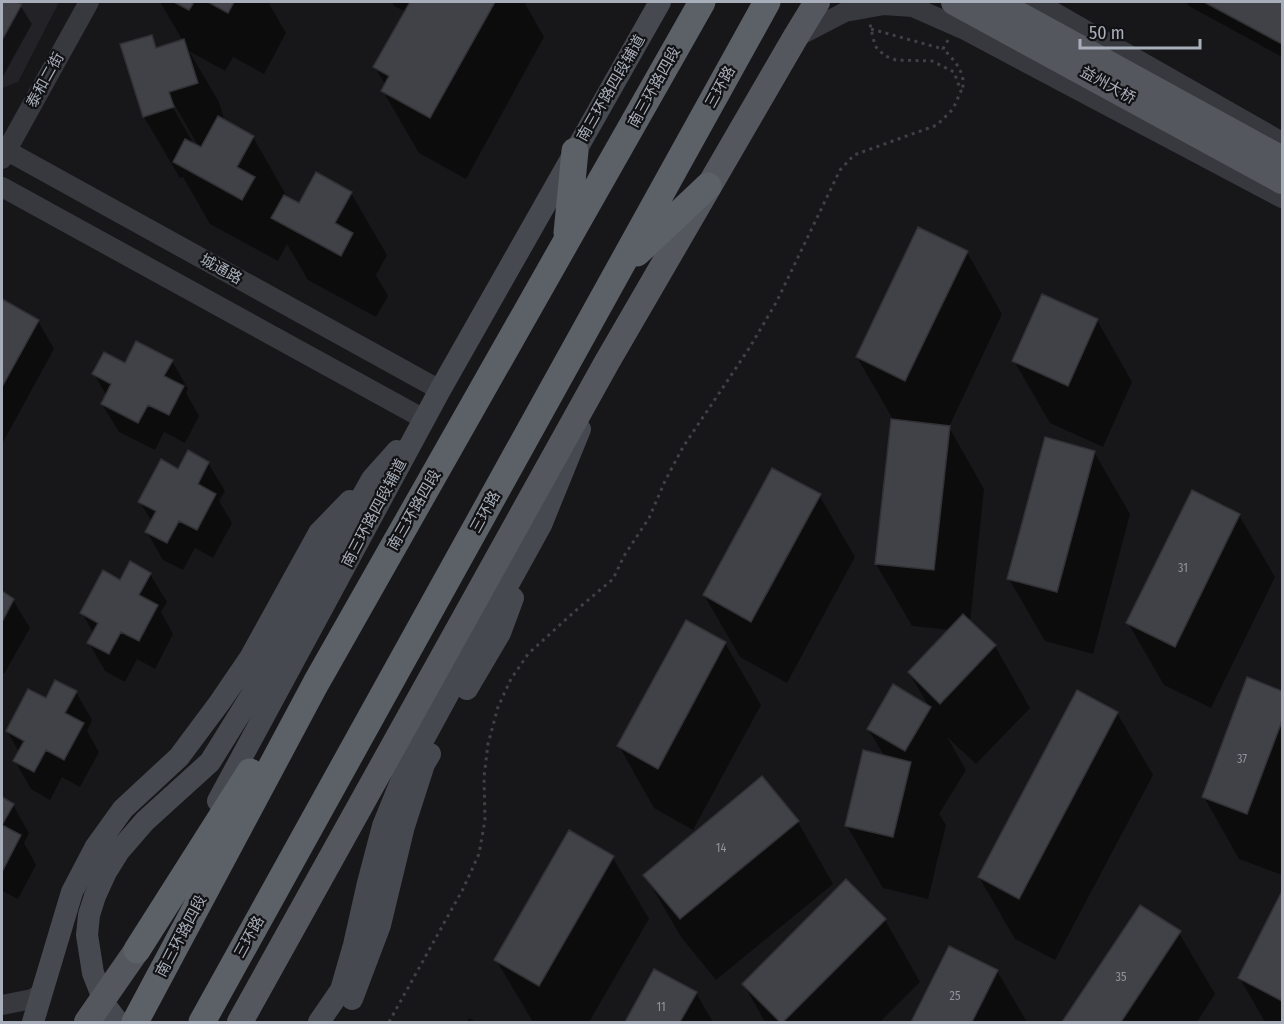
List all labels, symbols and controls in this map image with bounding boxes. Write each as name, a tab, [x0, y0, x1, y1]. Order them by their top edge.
scale bar	[1080, 12, 1200, 50]
text: 50 m	[1089, 22, 1125, 44]
street label: 南三环路四段辅道	[573, 32, 649, 144]
street label: 南三环路四段	[624, 43, 684, 131]
street label: 泰和二街	[23, 49, 67, 111]
street label: 三环路	[701, 63, 739, 111]
street label: 益州大桥	[1077, 63, 1139, 107]
street label: 城通路	[197, 250, 245, 288]
street label: 南三环路四段辅道	[338, 456, 410, 570]
street label: 南三环路四段	[384, 467, 444, 553]
street label: 三环路	[466, 488, 504, 536]
house number: 31	[1178, 561, 1188, 575]
house number: 37	[1237, 752, 1247, 766]
house number: 14	[716, 841, 726, 855]
street label: 南三环路四段	[152, 892, 210, 980]
street label: 三环路	[230, 913, 268, 961]
house number: 35	[1116, 970, 1127, 984]
house number: 25	[950, 989, 961, 1003]
house number: 11	[656, 1000, 666, 1014]

